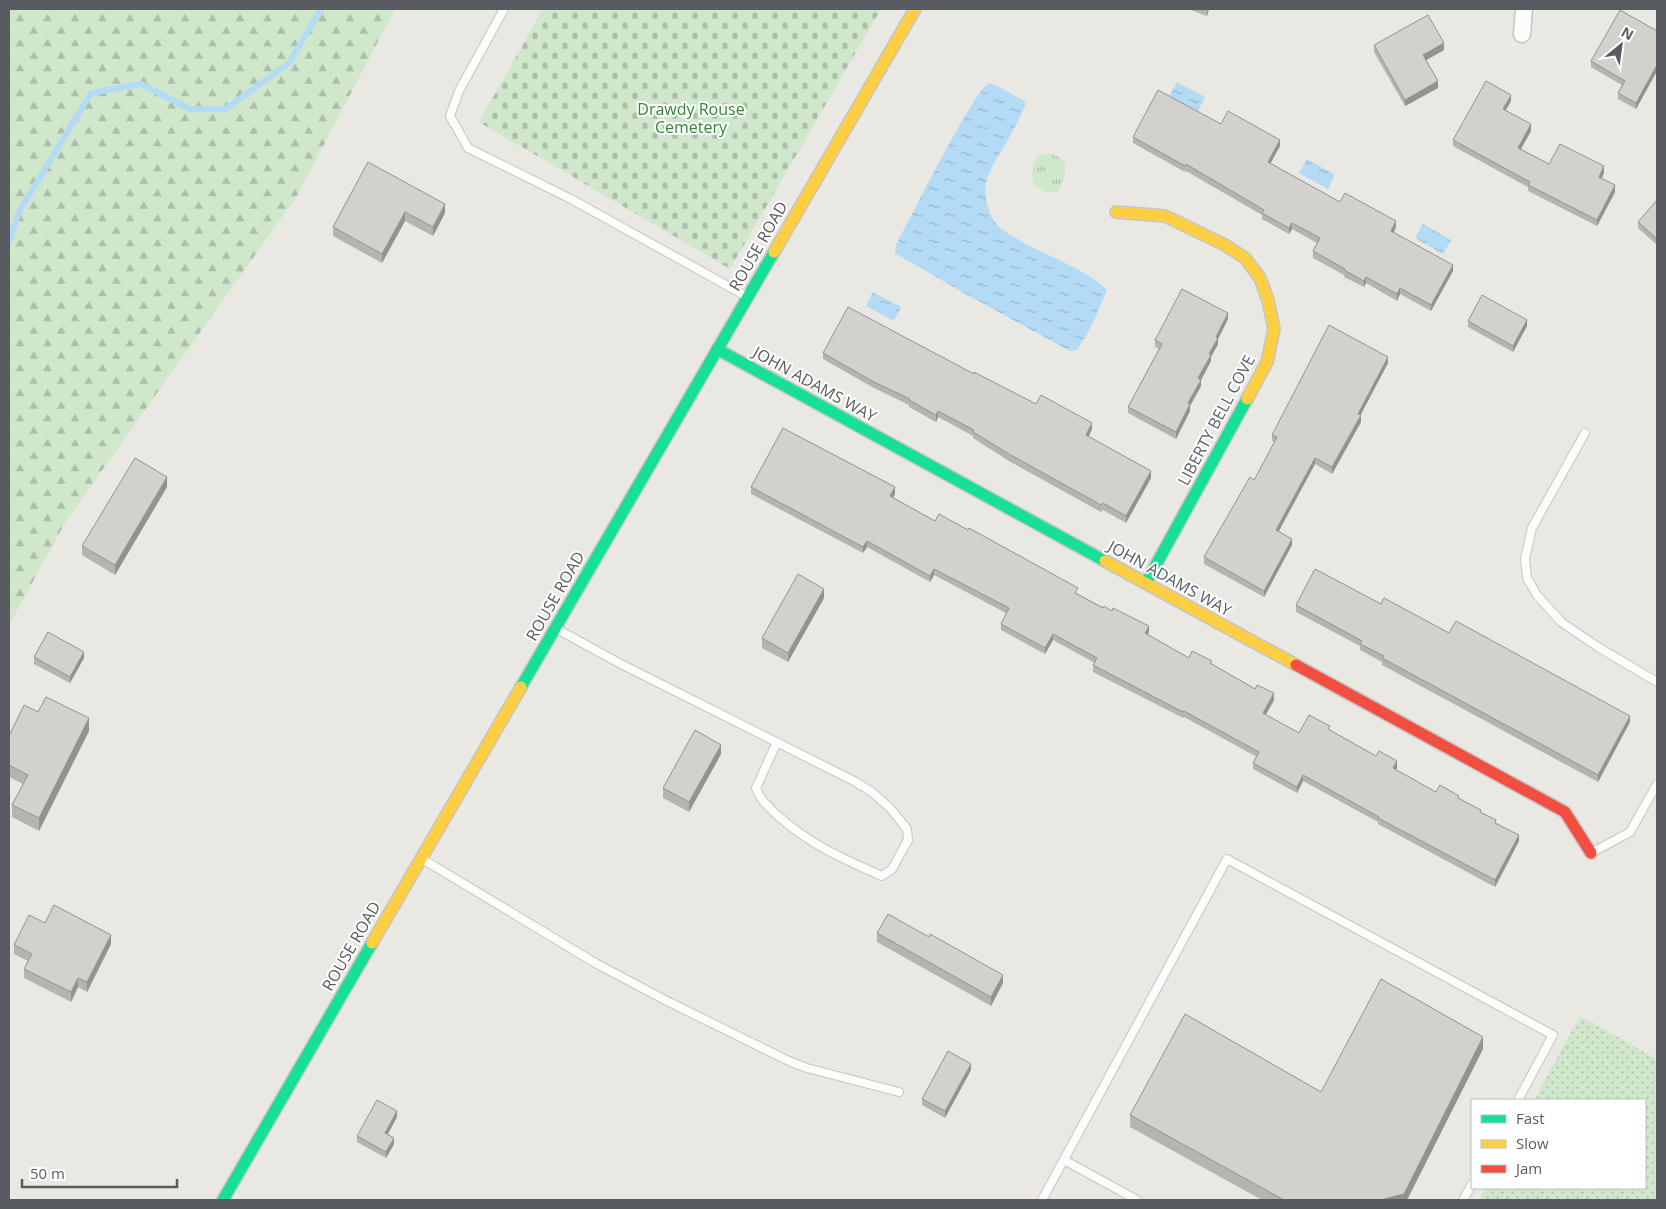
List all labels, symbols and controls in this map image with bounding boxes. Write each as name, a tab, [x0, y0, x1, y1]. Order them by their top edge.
north arrow	[1596, 20, 1646, 70]
text: N	[1618, 22, 1637, 44]
park label: Drawdy Rouse Cemetery	[637, 98, 745, 138]
street label: ROUSE ROAD	[724, 197, 792, 295]
street label: JOHN ADAMS WAY	[748, 340, 881, 427]
street label: LIBERTY BELL COVE	[1172, 351, 1260, 489]
street label: JOHN ADAMS WAY	[1103, 534, 1236, 621]
street label: ROUSE ROAD	[521, 547, 589, 645]
street label: ROUSE ROAD	[317, 897, 385, 995]
legend	[1471, 1099, 1646, 1189]
text: Fast	[1516, 1108, 1545, 1128]
text: Slow	[1516, 1133, 1549, 1153]
scale bar	[22, 1156, 178, 1188]
text: Jam	[1514, 1158, 1542, 1178]
text: 50 m	[30, 1163, 65, 1183]

